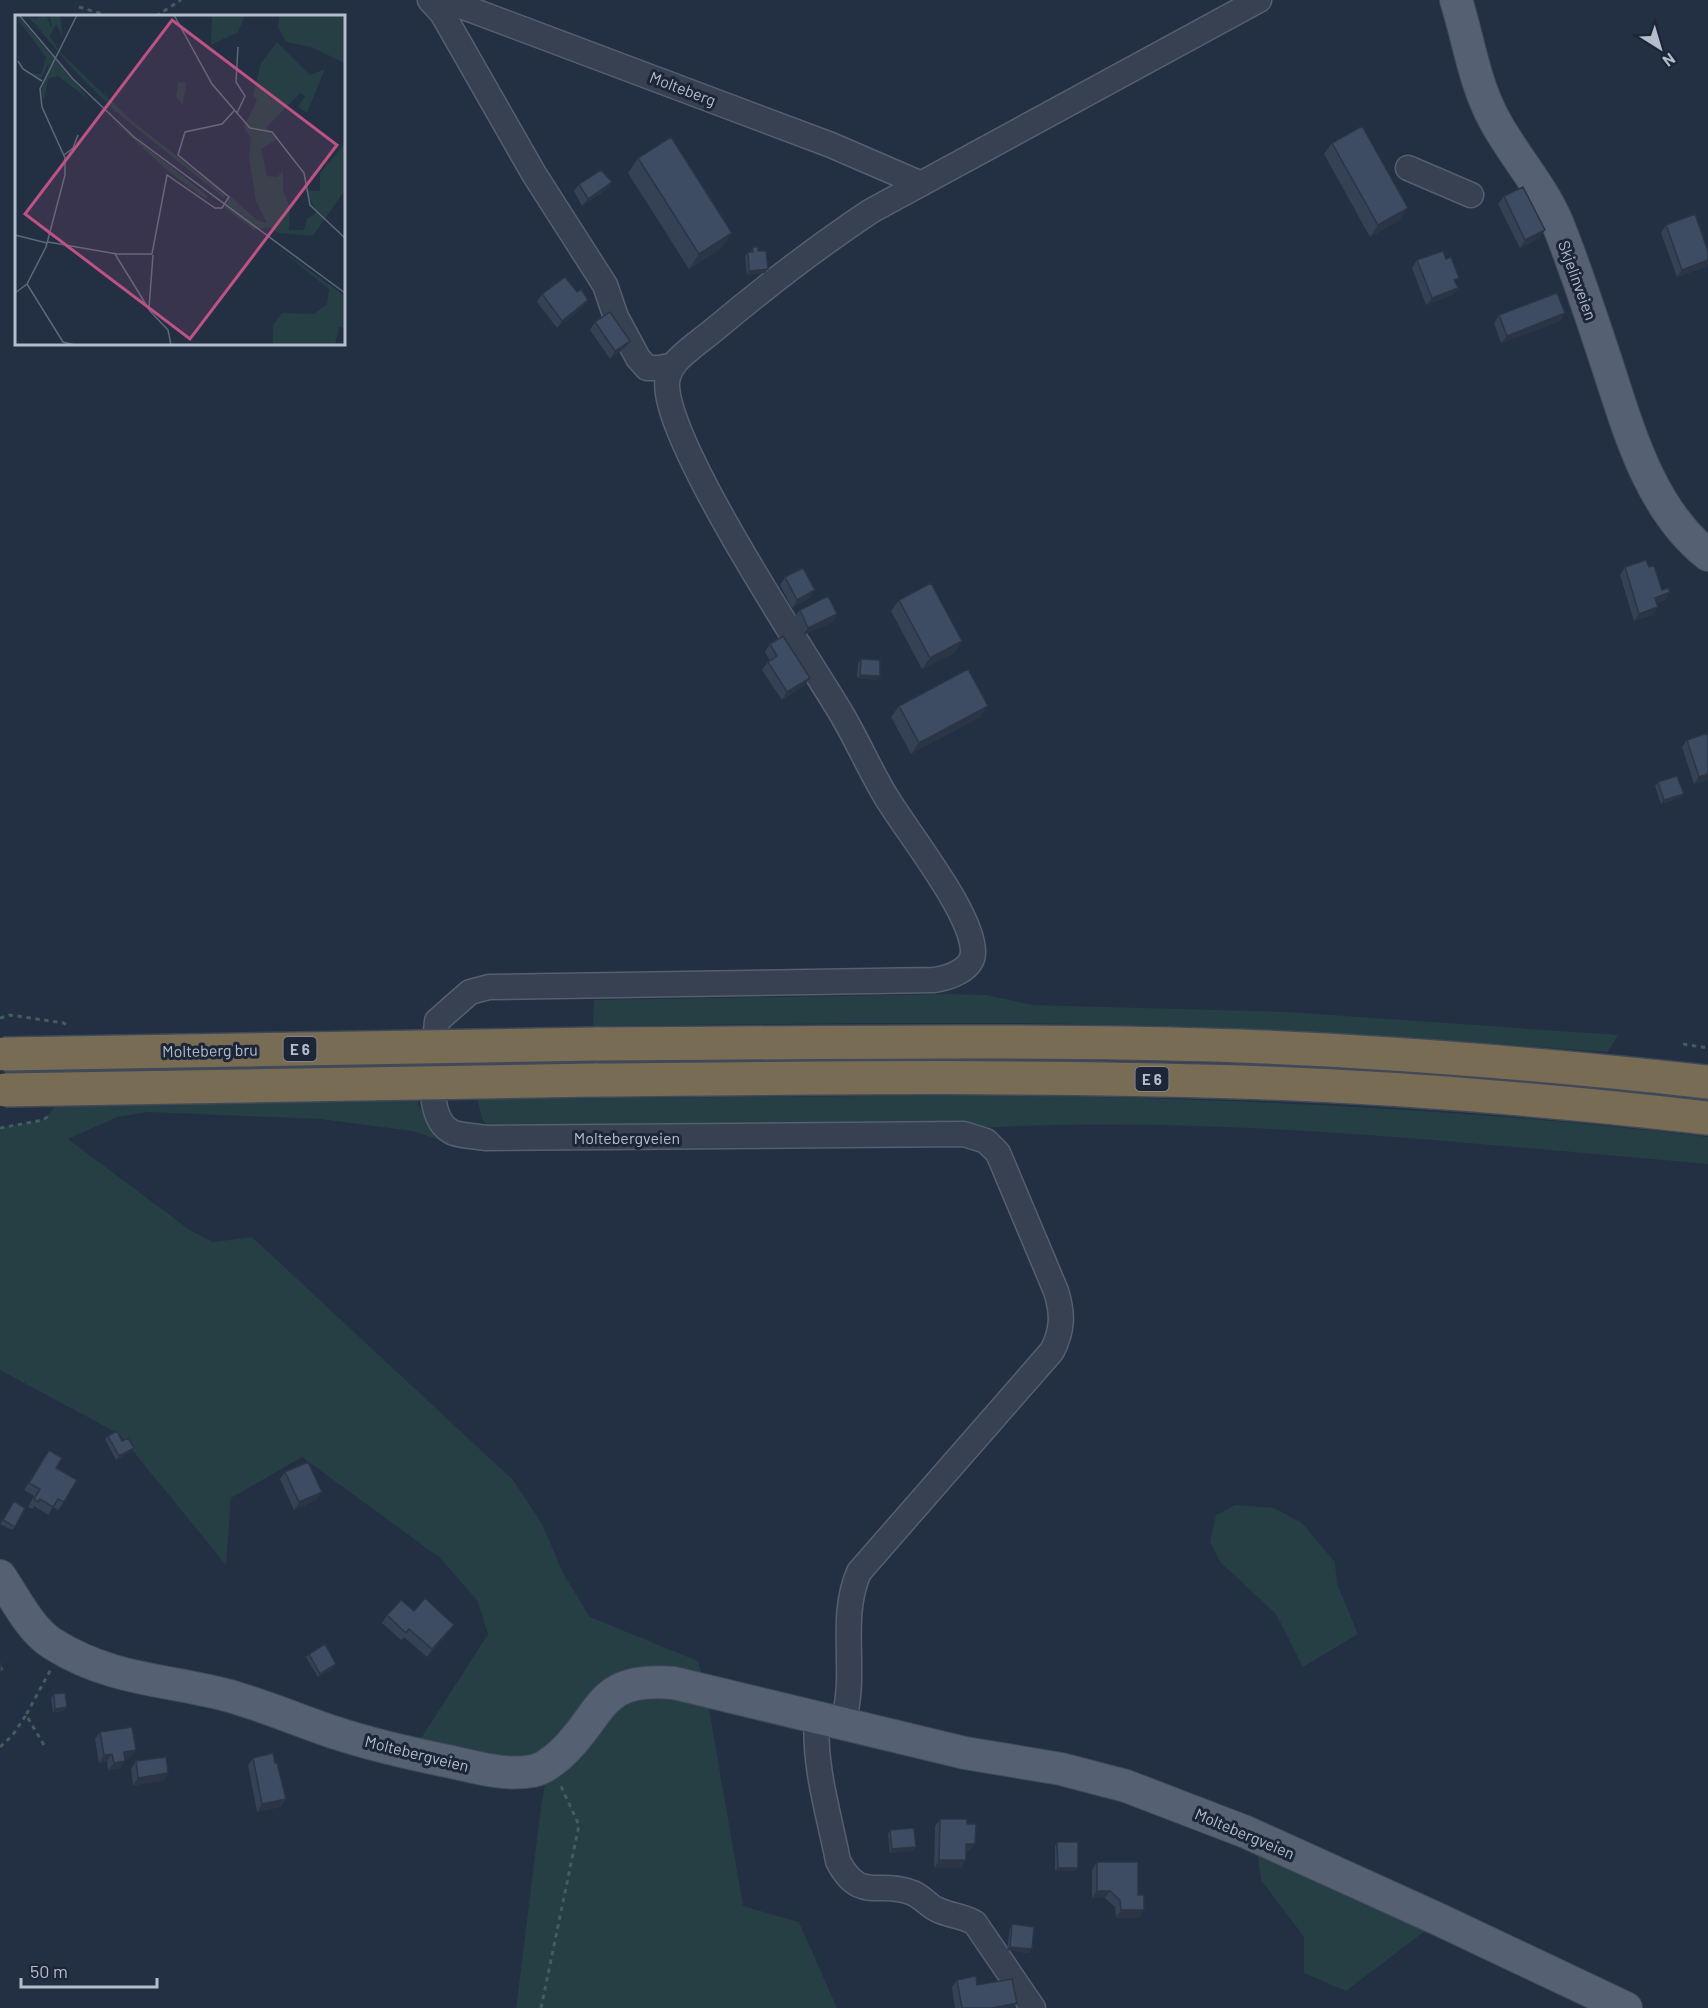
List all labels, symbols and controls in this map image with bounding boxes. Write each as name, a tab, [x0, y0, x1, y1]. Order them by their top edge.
inset map	[15, 15, 345, 345]
north arrow	[1630, 18, 1690, 78]
text: N	[1659, 50, 1679, 71]
street label: Molteberg	[647, 67, 719, 109]
street label: Skjelinveien	[1555, 238, 1601, 322]
road number: E 6	[284, 1037, 316, 1061]
street label: Molteberg bru	[162, 1040, 258, 1060]
road number: E 6	[1136, 1067, 1168, 1091]
street label: Moltebergveien	[574, 1128, 680, 1147]
street label: Moltebergveien	[363, 1731, 471, 1775]
street label: Moltebergveien	[1192, 1803, 1298, 1863]
scale bar	[21, 1951, 158, 1989]
text: 50 m	[30, 1960, 68, 1982]

